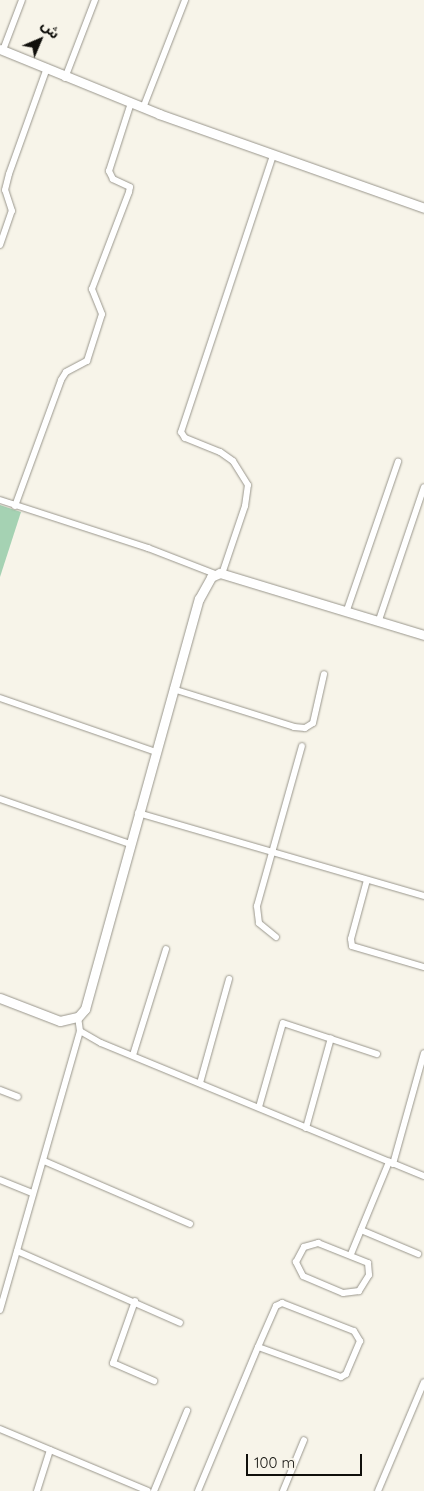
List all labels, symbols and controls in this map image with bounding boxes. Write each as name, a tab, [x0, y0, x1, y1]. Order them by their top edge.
north arrow	[15, 15, 65, 65]
text: ش	[37, 16, 64, 43]
scale bar	[249, 1444, 365, 1476]
text: 100 m	[254, 1453, 295, 1472]

